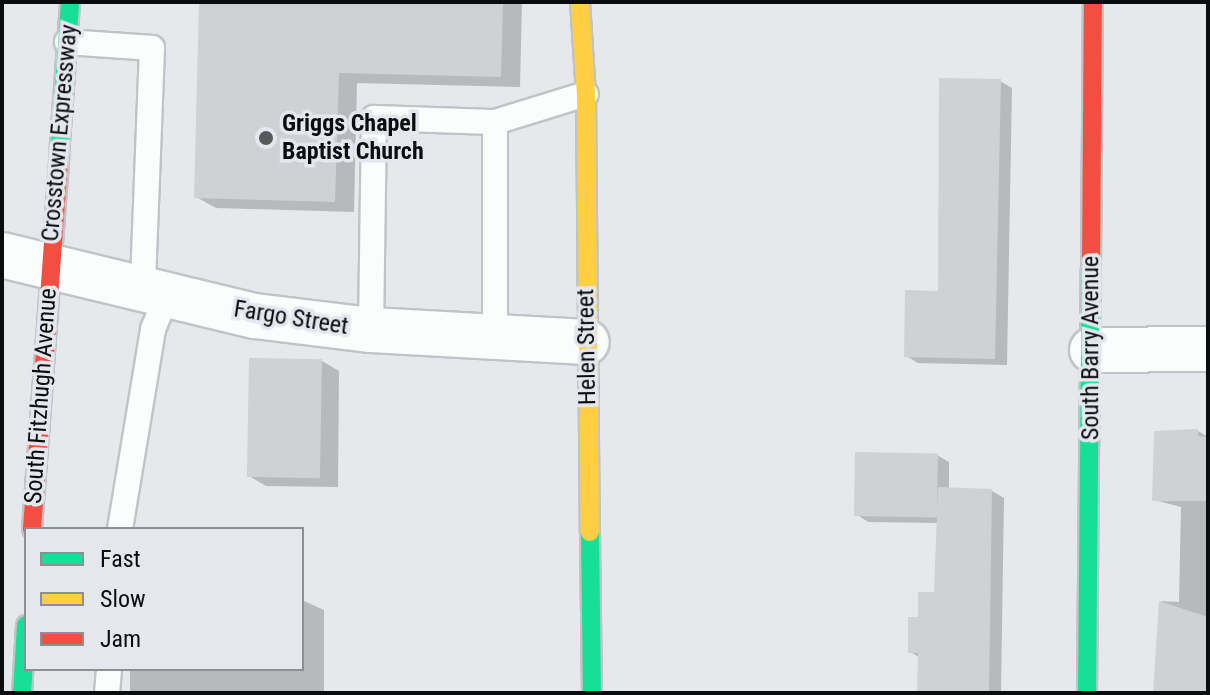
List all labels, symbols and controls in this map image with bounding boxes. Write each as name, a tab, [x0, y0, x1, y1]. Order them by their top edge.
street label: Crosstown Expressway	[36, 23, 84, 243]
place label: Griggs Chapel Baptist Church	[282, 110, 424, 166]
marker: Griggs Chapel Baptist Church	[257, 129, 275, 147]
street label: South Barry Avenue	[1077, 256, 1105, 440]
street label: South Fitzhugh Avenue	[19, 287, 63, 505]
street label: Helen Street	[572, 289, 602, 405]
street label: Fargo Street	[232, 295, 350, 341]
legend	[24, 527, 304, 671]
text: Fast	[100, 545, 141, 573]
text: Slow	[100, 585, 146, 613]
text: Jam	[100, 625, 141, 653]

